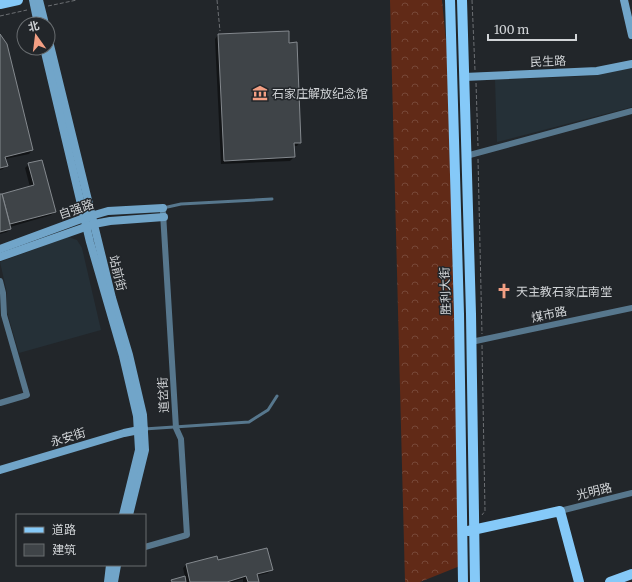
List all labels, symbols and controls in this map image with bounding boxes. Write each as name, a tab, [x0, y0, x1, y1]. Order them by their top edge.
north arrow	[16, 16, 56, 56]
scale bar	[488, 16, 576, 42]
text: 北	[27, 18, 41, 34]
text: 100 m	[494, 22, 529, 37]
street label: 民生路	[530, 53, 566, 69]
museum icon: 石家庄解放纪念馆	[251, 84, 269, 102]
place label: 石家庄解放纪念馆	[272, 86, 368, 101]
street label: 自强路	[57, 196, 95, 222]
street label: 站前街	[106, 254, 130, 292]
street label: 胜利大街	[437, 267, 453, 315]
church icon: 天主教石家庄南堂	[495, 282, 513, 300]
place label: 天主教石家庄南堂	[516, 284, 612, 299]
street label: 煤市路	[530, 303, 568, 325]
street label: 道岔街	[155, 377, 171, 413]
street label: 永安街	[49, 425, 87, 449]
street label: 光明路	[575, 479, 613, 503]
legend	[16, 514, 146, 566]
text: 道路	[52, 522, 76, 537]
text: 建筑	[52, 542, 76, 557]

